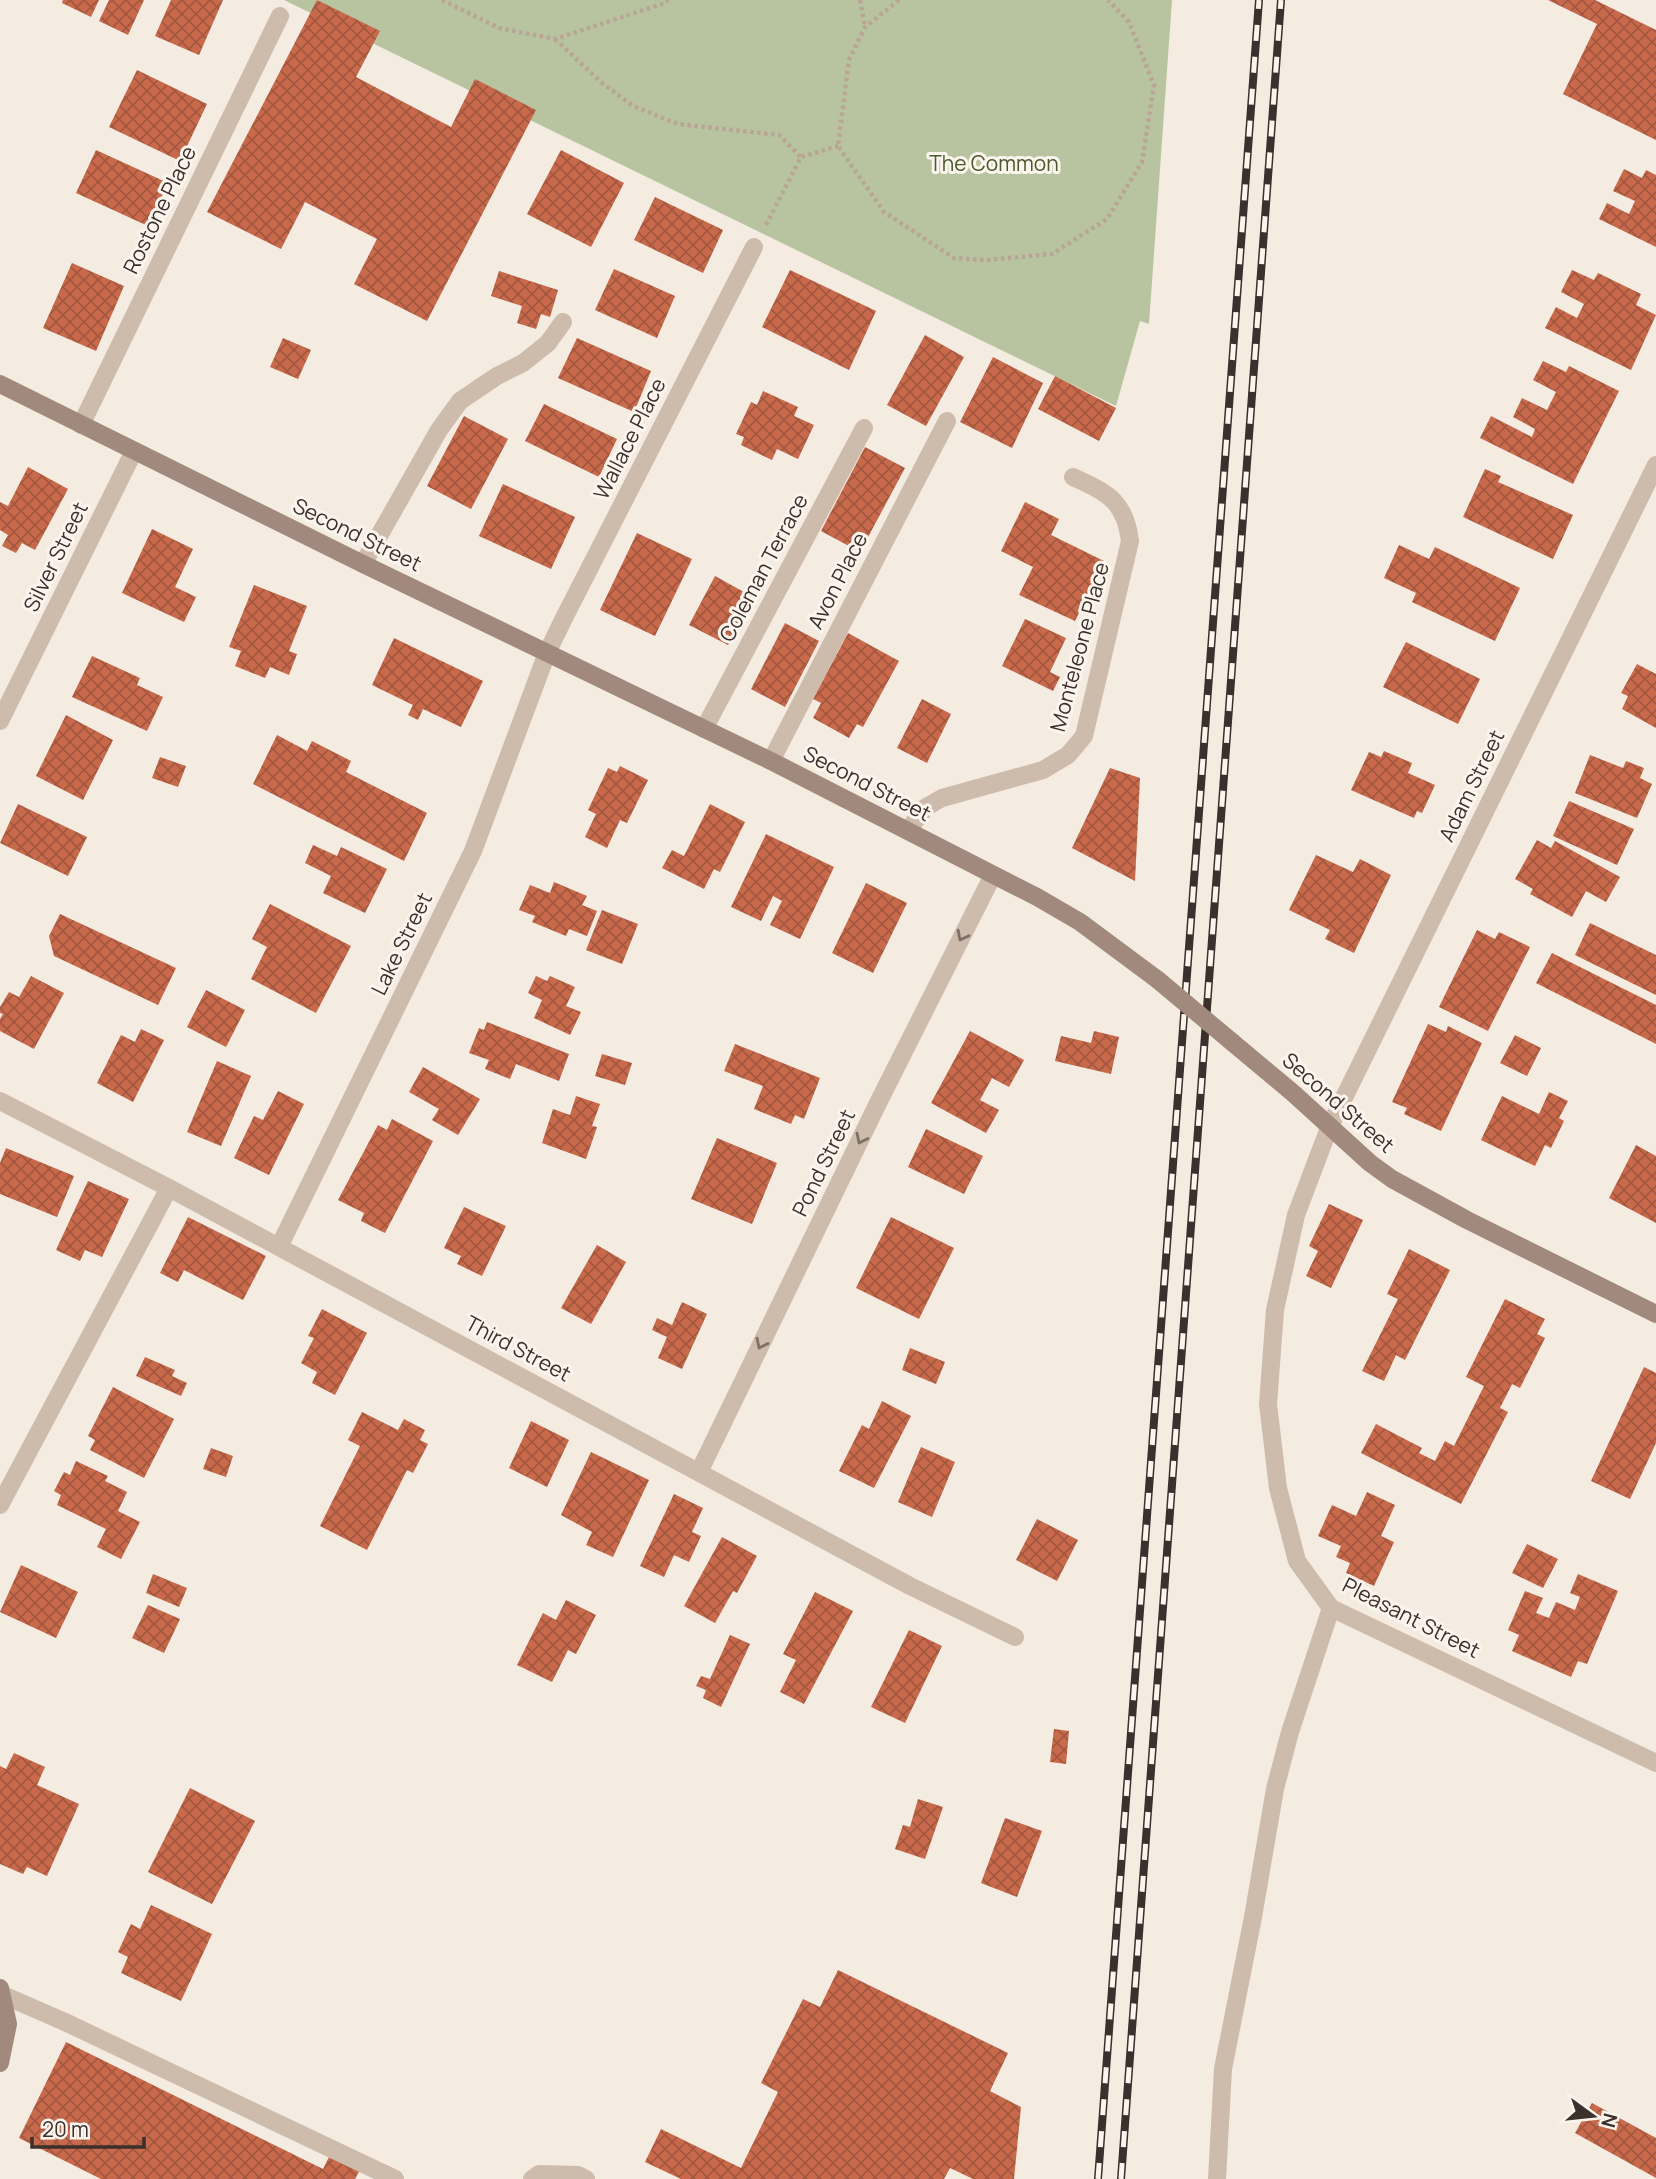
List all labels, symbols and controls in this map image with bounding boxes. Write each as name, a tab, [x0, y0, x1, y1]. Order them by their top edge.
street label: Rostone Place	[116, 141, 202, 278]
park label: The Common	[929, 149, 1059, 177]
street label: Wallace Place	[587, 373, 672, 504]
street label: Coleman Terrace	[712, 489, 814, 646]
street label: Second Street	[289, 491, 426, 577]
street label: Silver Street	[16, 497, 94, 616]
street label: Avon Place	[801, 528, 873, 634]
street label: Monteleone Place	[1043, 559, 1115, 734]
street label: Adam Street	[1432, 725, 1510, 846]
street label: Second Street	[799, 739, 936, 827]
street label: Lake Street	[364, 888, 438, 999]
one-way arrow	[957, 929, 971, 941]
street label: Second Street	[1277, 1046, 1401, 1159]
street label: Pond Street	[785, 1104, 861, 1221]
one-way arrow	[855, 1132, 869, 1144]
street label: Third Street	[461, 1309, 576, 1388]
one-way arrow	[755, 1337, 769, 1349]
street label: Pleasant Street	[1338, 1570, 1485, 1664]
north arrow	[1558, 2081, 1628, 2151]
scale bar	[32, 2106, 144, 2150]
text: N	[1595, 2110, 1624, 2130]
text: 20 m	[42, 2115, 89, 2143]

